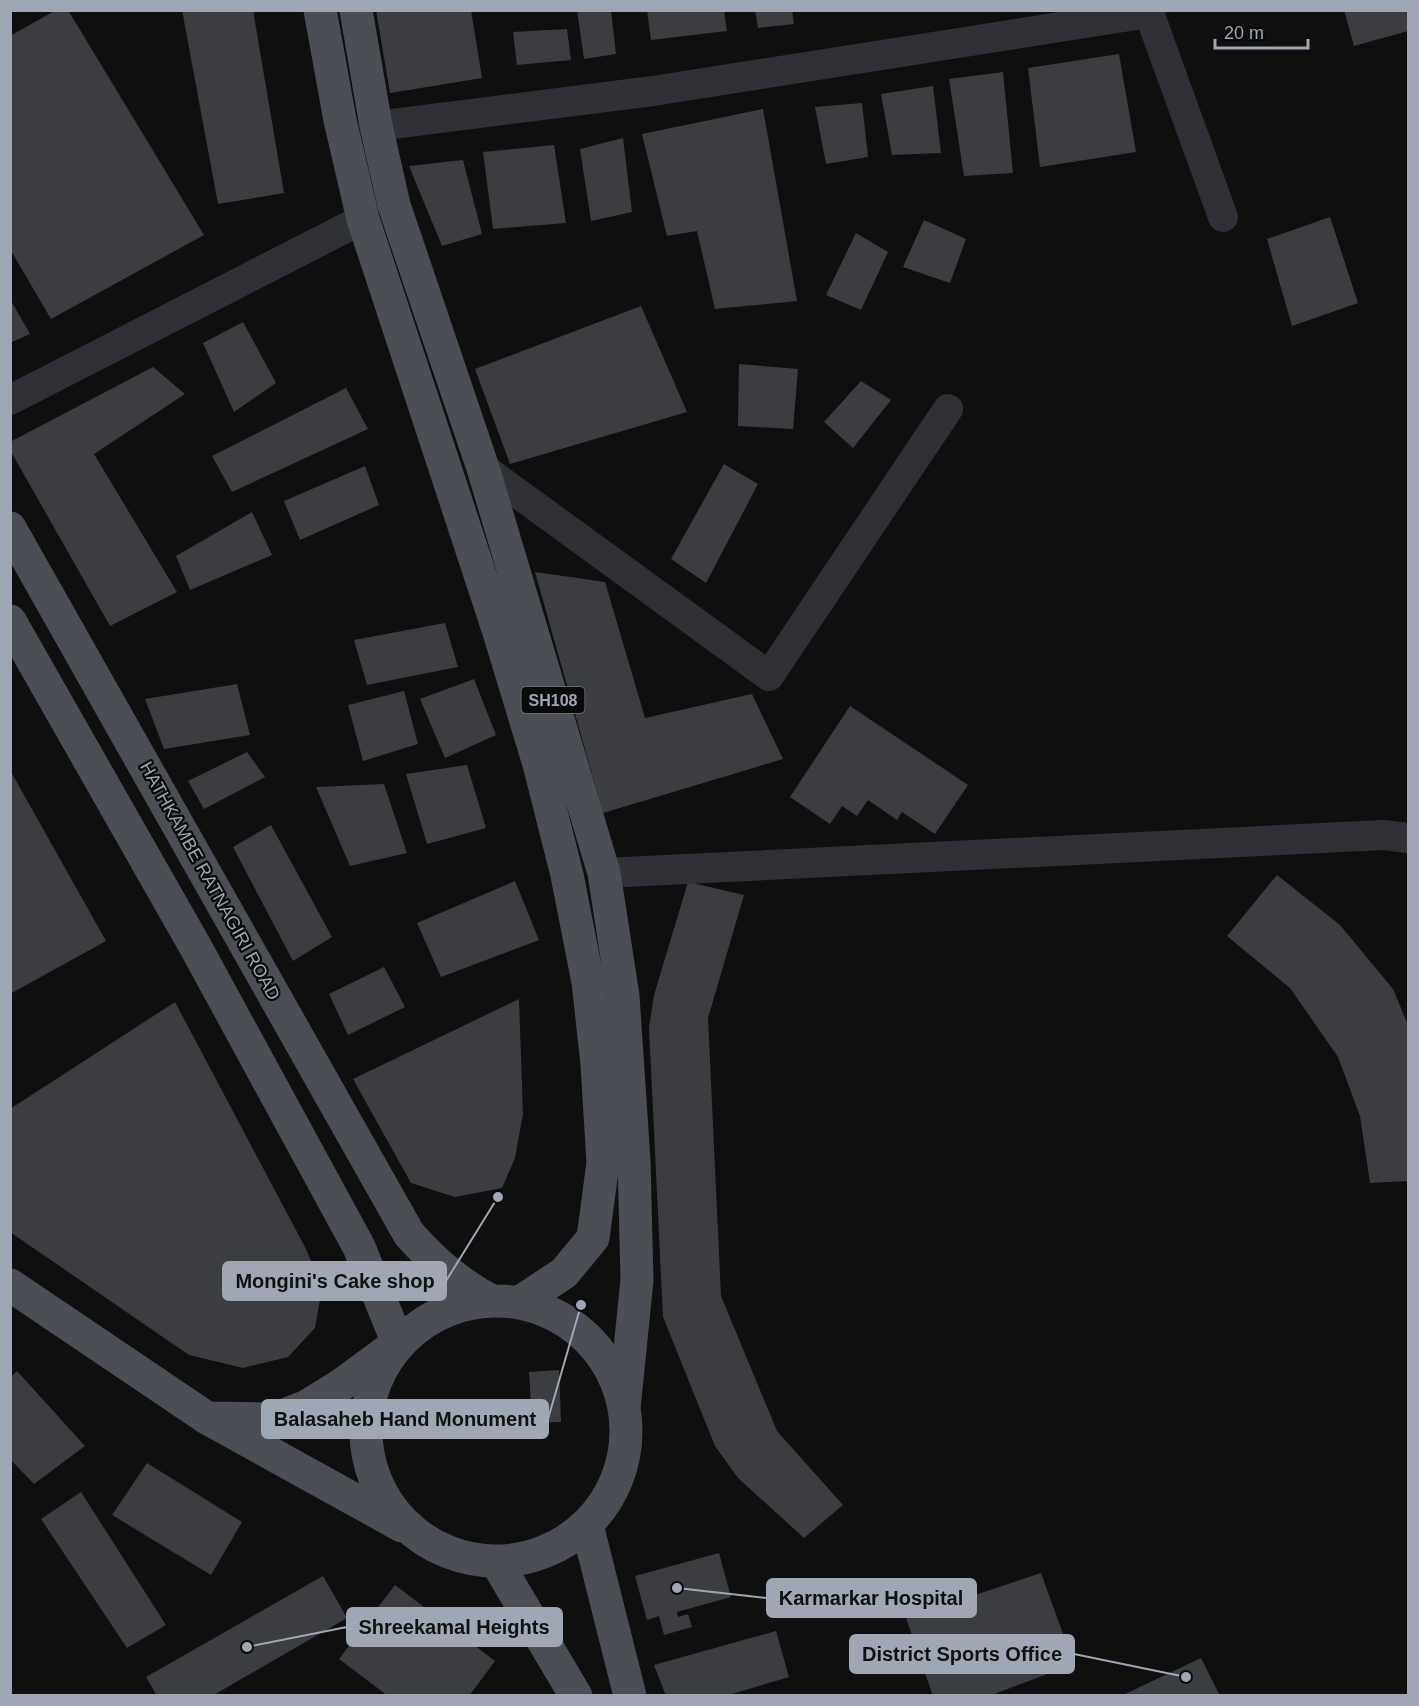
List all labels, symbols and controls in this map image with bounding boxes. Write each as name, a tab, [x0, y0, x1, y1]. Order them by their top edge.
scale bar	[1215, 12, 1308, 50]
text: 20 m	[1224, 23, 1264, 43]
road number: SH108	[522, 687, 584, 713]
street label: HATHKAMBE RATNAGIRI ROAD	[136, 758, 284, 1004]
callout: Mongini's Cake shop	[223, 1262, 446, 1300]
text: Mongini's Cake shop	[235, 1270, 435, 1292]
callout: Balasaheb Hand Monument	[262, 1400, 548, 1438]
text: Balasaheb Hand Monument	[274, 1408, 536, 1430]
callout: Karmarkar Hospital	[767, 1579, 976, 1617]
text: Karmarkar Hospital	[779, 1587, 963, 1609]
callout: Shreekamal Heights	[347, 1608, 562, 1646]
text: Shreekamal Heights	[358, 1616, 550, 1638]
callout: District Sports Office	[850, 1635, 1074, 1673]
text: District Sports Office	[862, 1643, 1062, 1665]

